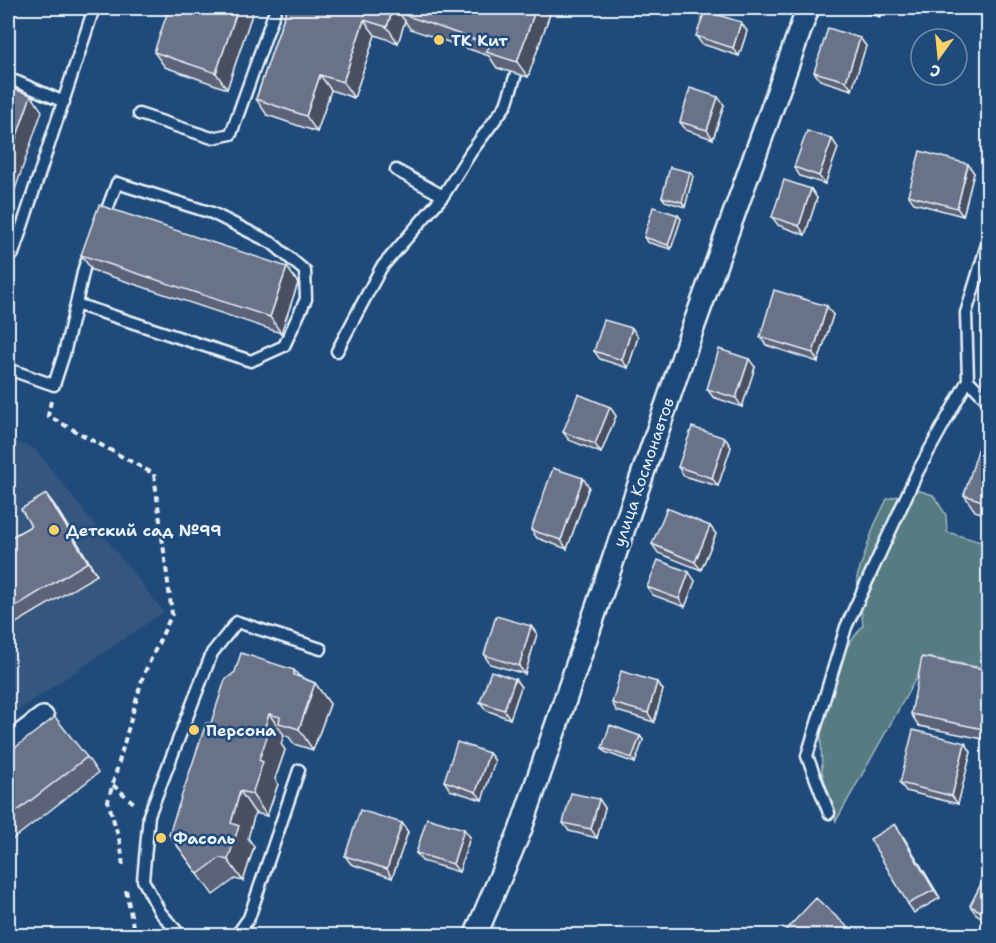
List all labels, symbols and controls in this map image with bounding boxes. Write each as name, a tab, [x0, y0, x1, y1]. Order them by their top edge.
north arrow	[909, 27, 969, 87]
place label: ТК Кит	[451, 30, 508, 51]
marker: ТК Кит	[432, 33, 446, 47]
text: С	[928, 60, 943, 82]
street label: улица Космонавтов	[608, 395, 679, 550]
place label: Детский сад №99	[66, 520, 221, 541]
marker: Детский сад №99	[47, 523, 61, 537]
place label: Персона	[206, 720, 276, 741]
marker: Персона	[187, 723, 201, 737]
place label: Фасоль	[173, 828, 236, 849]
marker: Фасоль	[154, 831, 168, 845]

